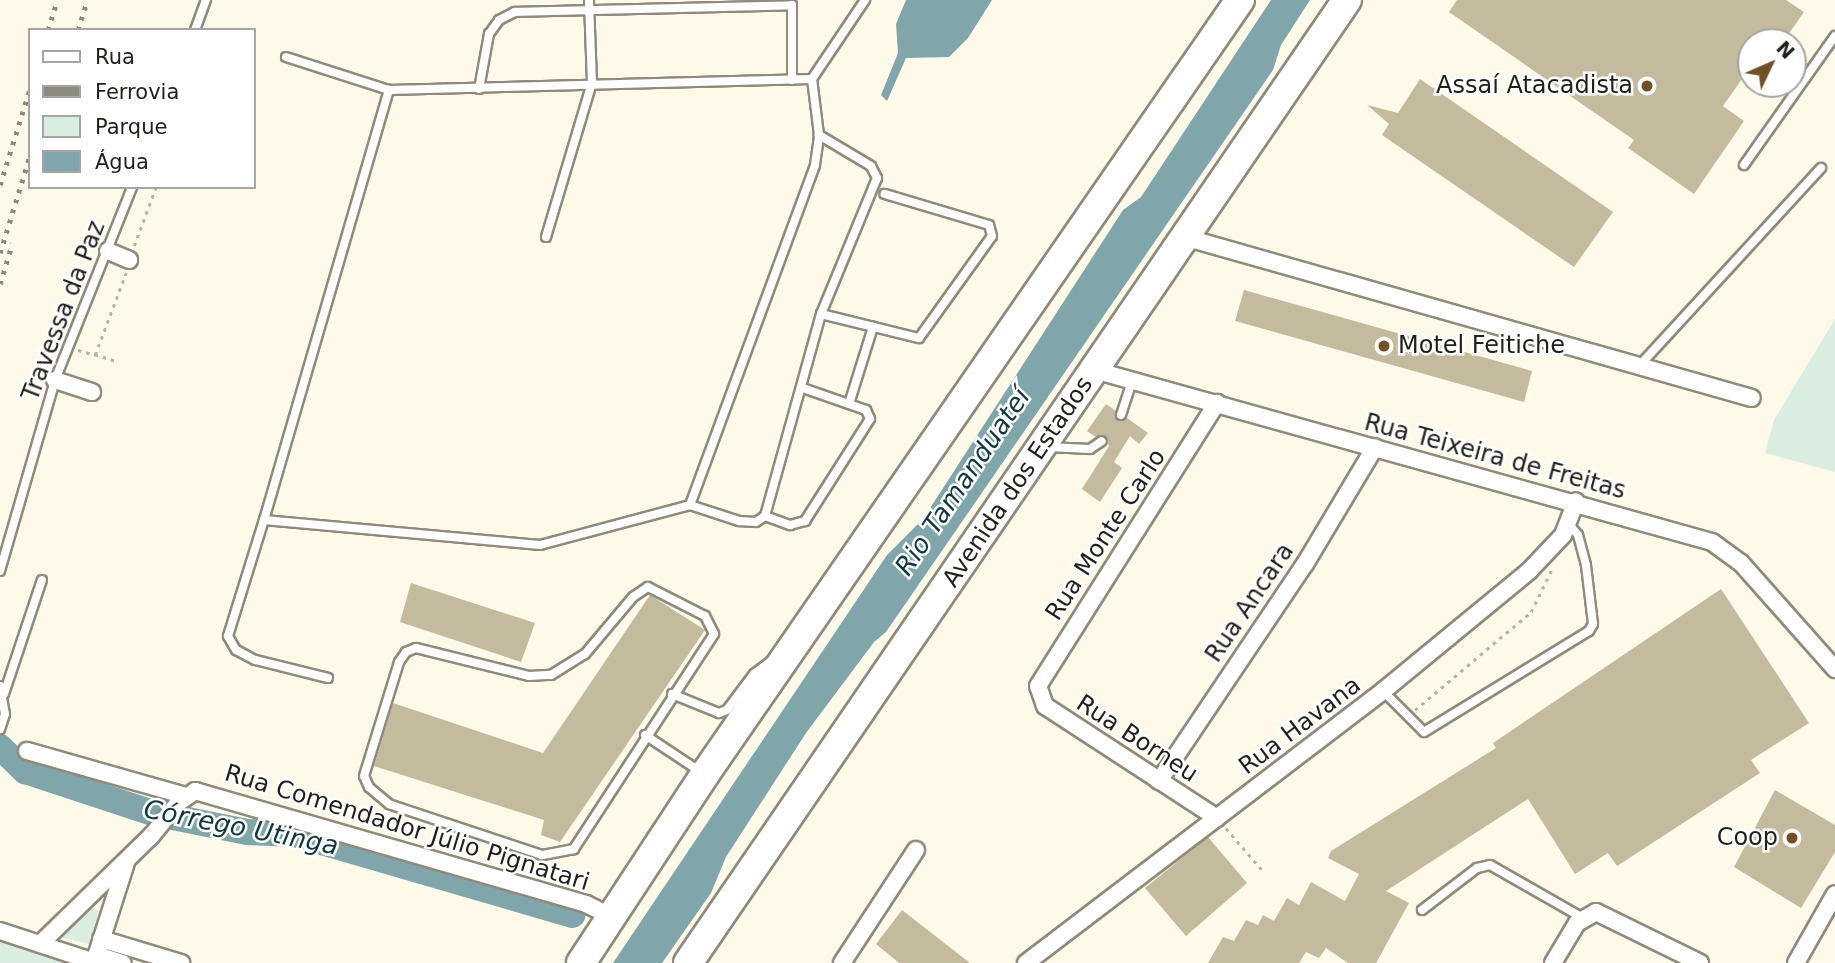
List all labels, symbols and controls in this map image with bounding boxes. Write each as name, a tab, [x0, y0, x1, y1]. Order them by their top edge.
legend	[28, 28, 256, 189]
north arrow	[1737, 28, 1807, 98]
text: N	[1772, 36, 1799, 63]
text: Rua	[95, 45, 135, 69]
place label: Assaí Atacadista	[1436, 72, 1633, 100]
marker: Assaí Atacadista	[1639, 78, 1655, 94]
text: Ferrovia	[95, 80, 179, 104]
text: Parque	[95, 115, 167, 139]
text: Água	[95, 150, 149, 174]
street label: Travessa da Paz	[16, 217, 112, 405]
place label: Motel Feitiche	[1398, 332, 1565, 360]
marker: Motel Feitiche	[1376, 338, 1392, 354]
street label: Avenida dos Estados	[937, 371, 1099, 593]
water label: Rio Tamanduateí	[889, 383, 1037, 581]
street label: Rua Teixeira de Freitas	[1361, 408, 1629, 506]
street label: Rua Monte Carlo	[1040, 444, 1172, 626]
street label: Rua Ancara	[1200, 538, 1300, 668]
street label: Rua Havana	[1234, 671, 1366, 781]
street label: Rua Borneu	[1071, 689, 1203, 789]
street label: Rua Comendador Júlio Pignatari	[221, 759, 593, 897]
water label: Córrego Utinga	[141, 794, 341, 862]
place label: Coop	[1717, 824, 1778, 852]
marker: Coop	[1784, 830, 1800, 846]

